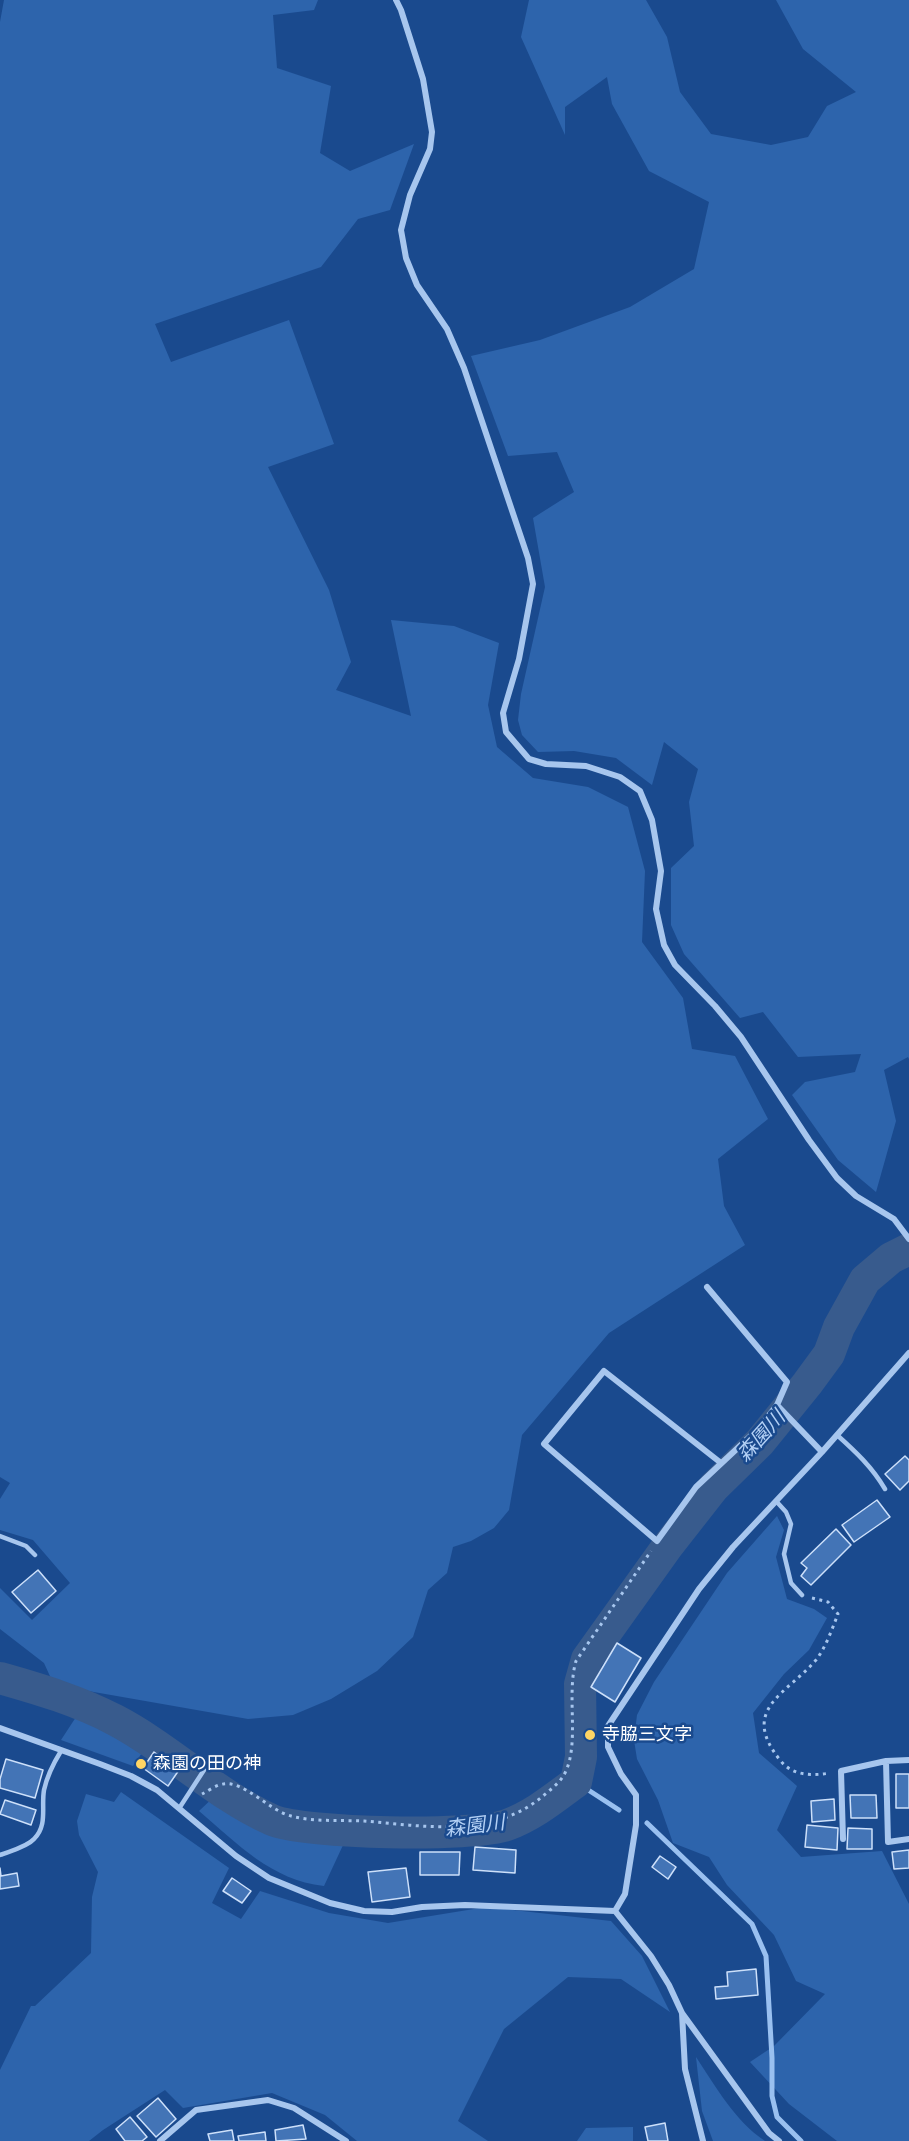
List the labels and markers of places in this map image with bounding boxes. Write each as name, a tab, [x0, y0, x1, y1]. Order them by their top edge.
place label: 寺脇三文字	[602, 1724, 692, 1746]
marker: 寺脇三文字	[583, 1728, 597, 1742]
place label: 森園の田の神	[153, 1753, 261, 1775]
marker: 森園の田の神	[134, 1757, 148, 1771]

